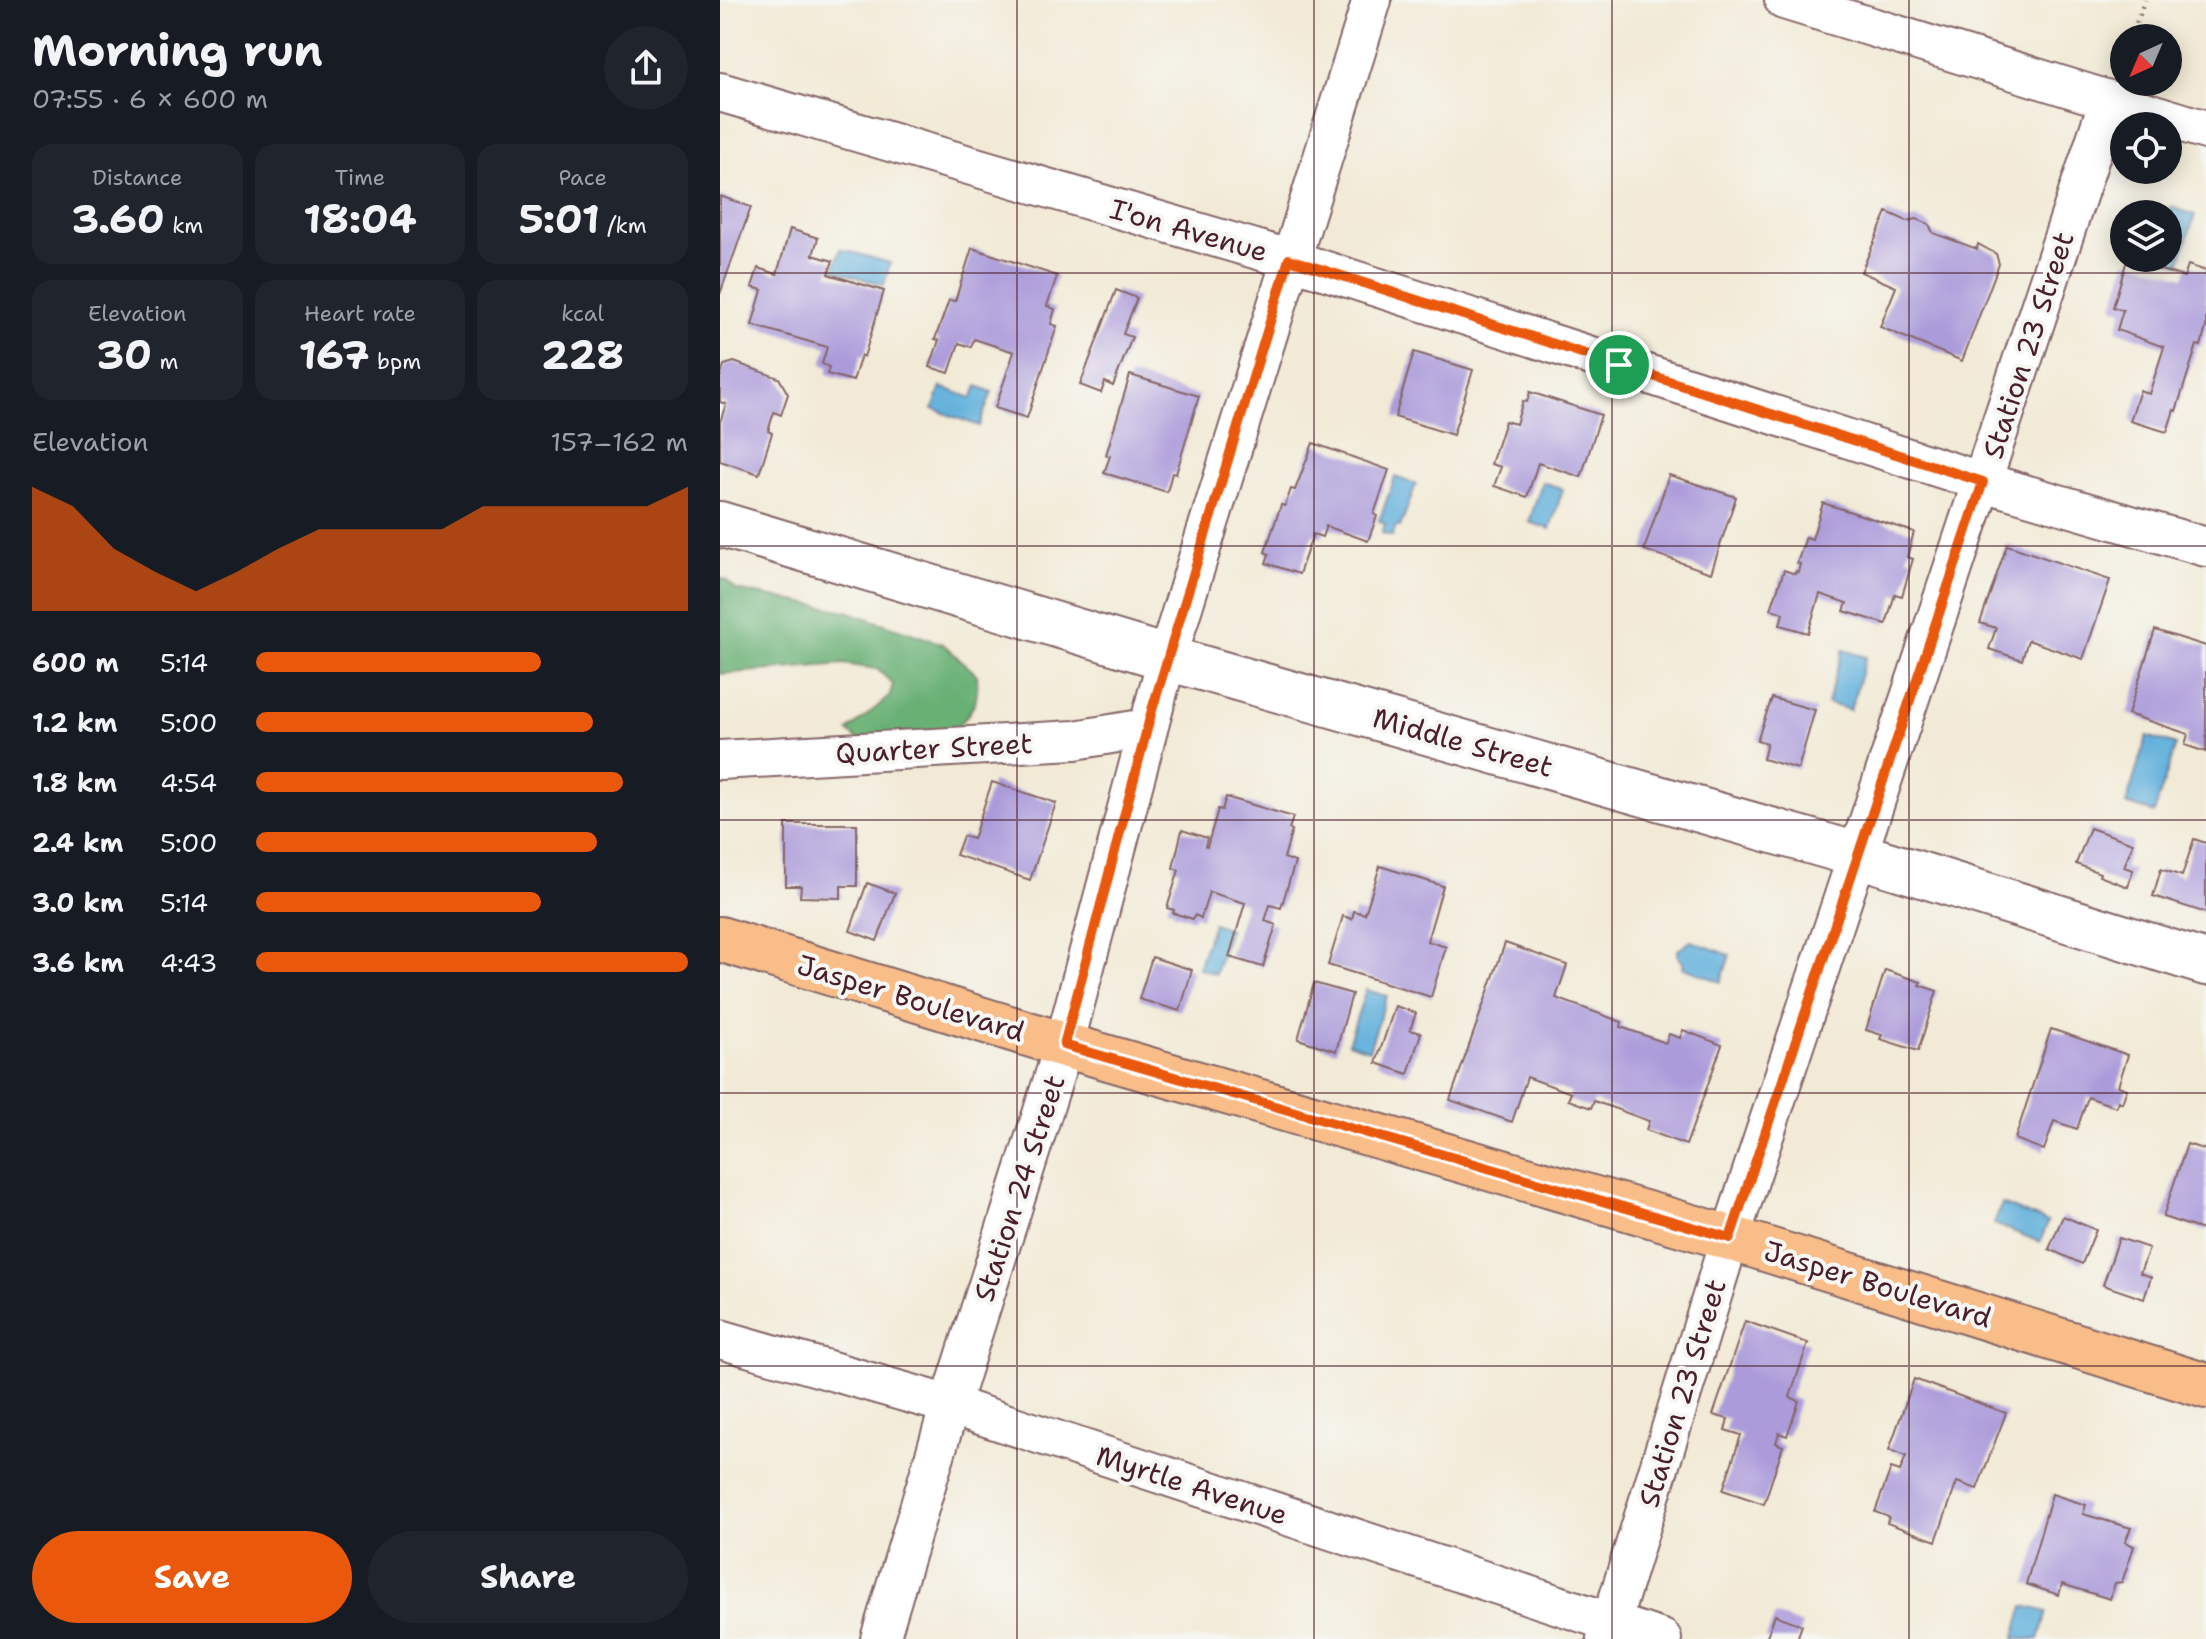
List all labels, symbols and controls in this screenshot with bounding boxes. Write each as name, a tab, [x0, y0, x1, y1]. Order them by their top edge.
text: Morning run	[32, 21, 323, 80]
north arrow	[2110, 24, 2182, 96]
map controls	[2110, 24, 2182, 272]
button: share	[604, 26, 688, 110]
text: 07:55 · 6 × 600 m	[32, 81, 268, 116]
button: locate	[2110, 112, 2182, 184]
text: Distance	[92, 163, 182, 192]
text: Time	[335, 163, 385, 192]
text: Pace	[558, 163, 607, 192]
street label: I'on Avenue	[1106, 189, 1272, 271]
text: 3.60	[71, 192, 165, 246]
text: 18:04	[303, 192, 417, 246]
text: 5:01	[519, 192, 600, 246]
button: layers	[2110, 200, 2182, 272]
text: km	[165, 211, 203, 240]
text: /km	[600, 211, 647, 240]
street label: Station 23 Street	[1973, 227, 2083, 463]
text: Elevation	[88, 299, 187, 328]
text: Heart rate	[304, 299, 416, 328]
text: kcal	[561, 299, 604, 328]
text: 30	[96, 328, 152, 382]
text: 167	[299, 328, 369, 382]
text: 228	[541, 328, 624, 382]
pin	[1585, 331, 1653, 399]
icon: arrive	[1597, 343, 1641, 387]
text: m	[152, 347, 178, 376]
text: bpm	[369, 347, 421, 376]
text: Elevation	[32, 424, 148, 459]
text: 157–162 m	[551, 424, 688, 459]
text: 600 m	[32, 645, 119, 680]
text: 5:14	[160, 645, 208, 680]
street label: Middle Street	[1369, 698, 1557, 786]
text: 1.2 km	[32, 705, 117, 740]
text: 5:00	[160, 705, 217, 740]
street label: Quarter Street	[834, 724, 1034, 772]
text: 1.8 km	[32, 765, 117, 800]
text: 4:54	[160, 765, 217, 800]
text: 2.4 km	[32, 825, 123, 860]
text: 5:00	[160, 825, 217, 860]
text: 3.0 km	[32, 885, 124, 920]
text: 5:14	[160, 885, 208, 920]
text: 3.6 km	[32, 945, 124, 980]
text: 4:43	[160, 945, 217, 980]
street label: Jasper Boulevard	[793, 945, 1029, 1051]
street label: Station 24 Street	[964, 1070, 1074, 1306]
street label: Jasper Boulevard	[1760, 1231, 1996, 1337]
street label: Station 23 Street	[1629, 1274, 1735, 1512]
street label: Myrtle Avenue	[1092, 1436, 1292, 1534]
button: Save	[32, 1531, 352, 1623]
button: Share	[368, 1531, 688, 1623]

